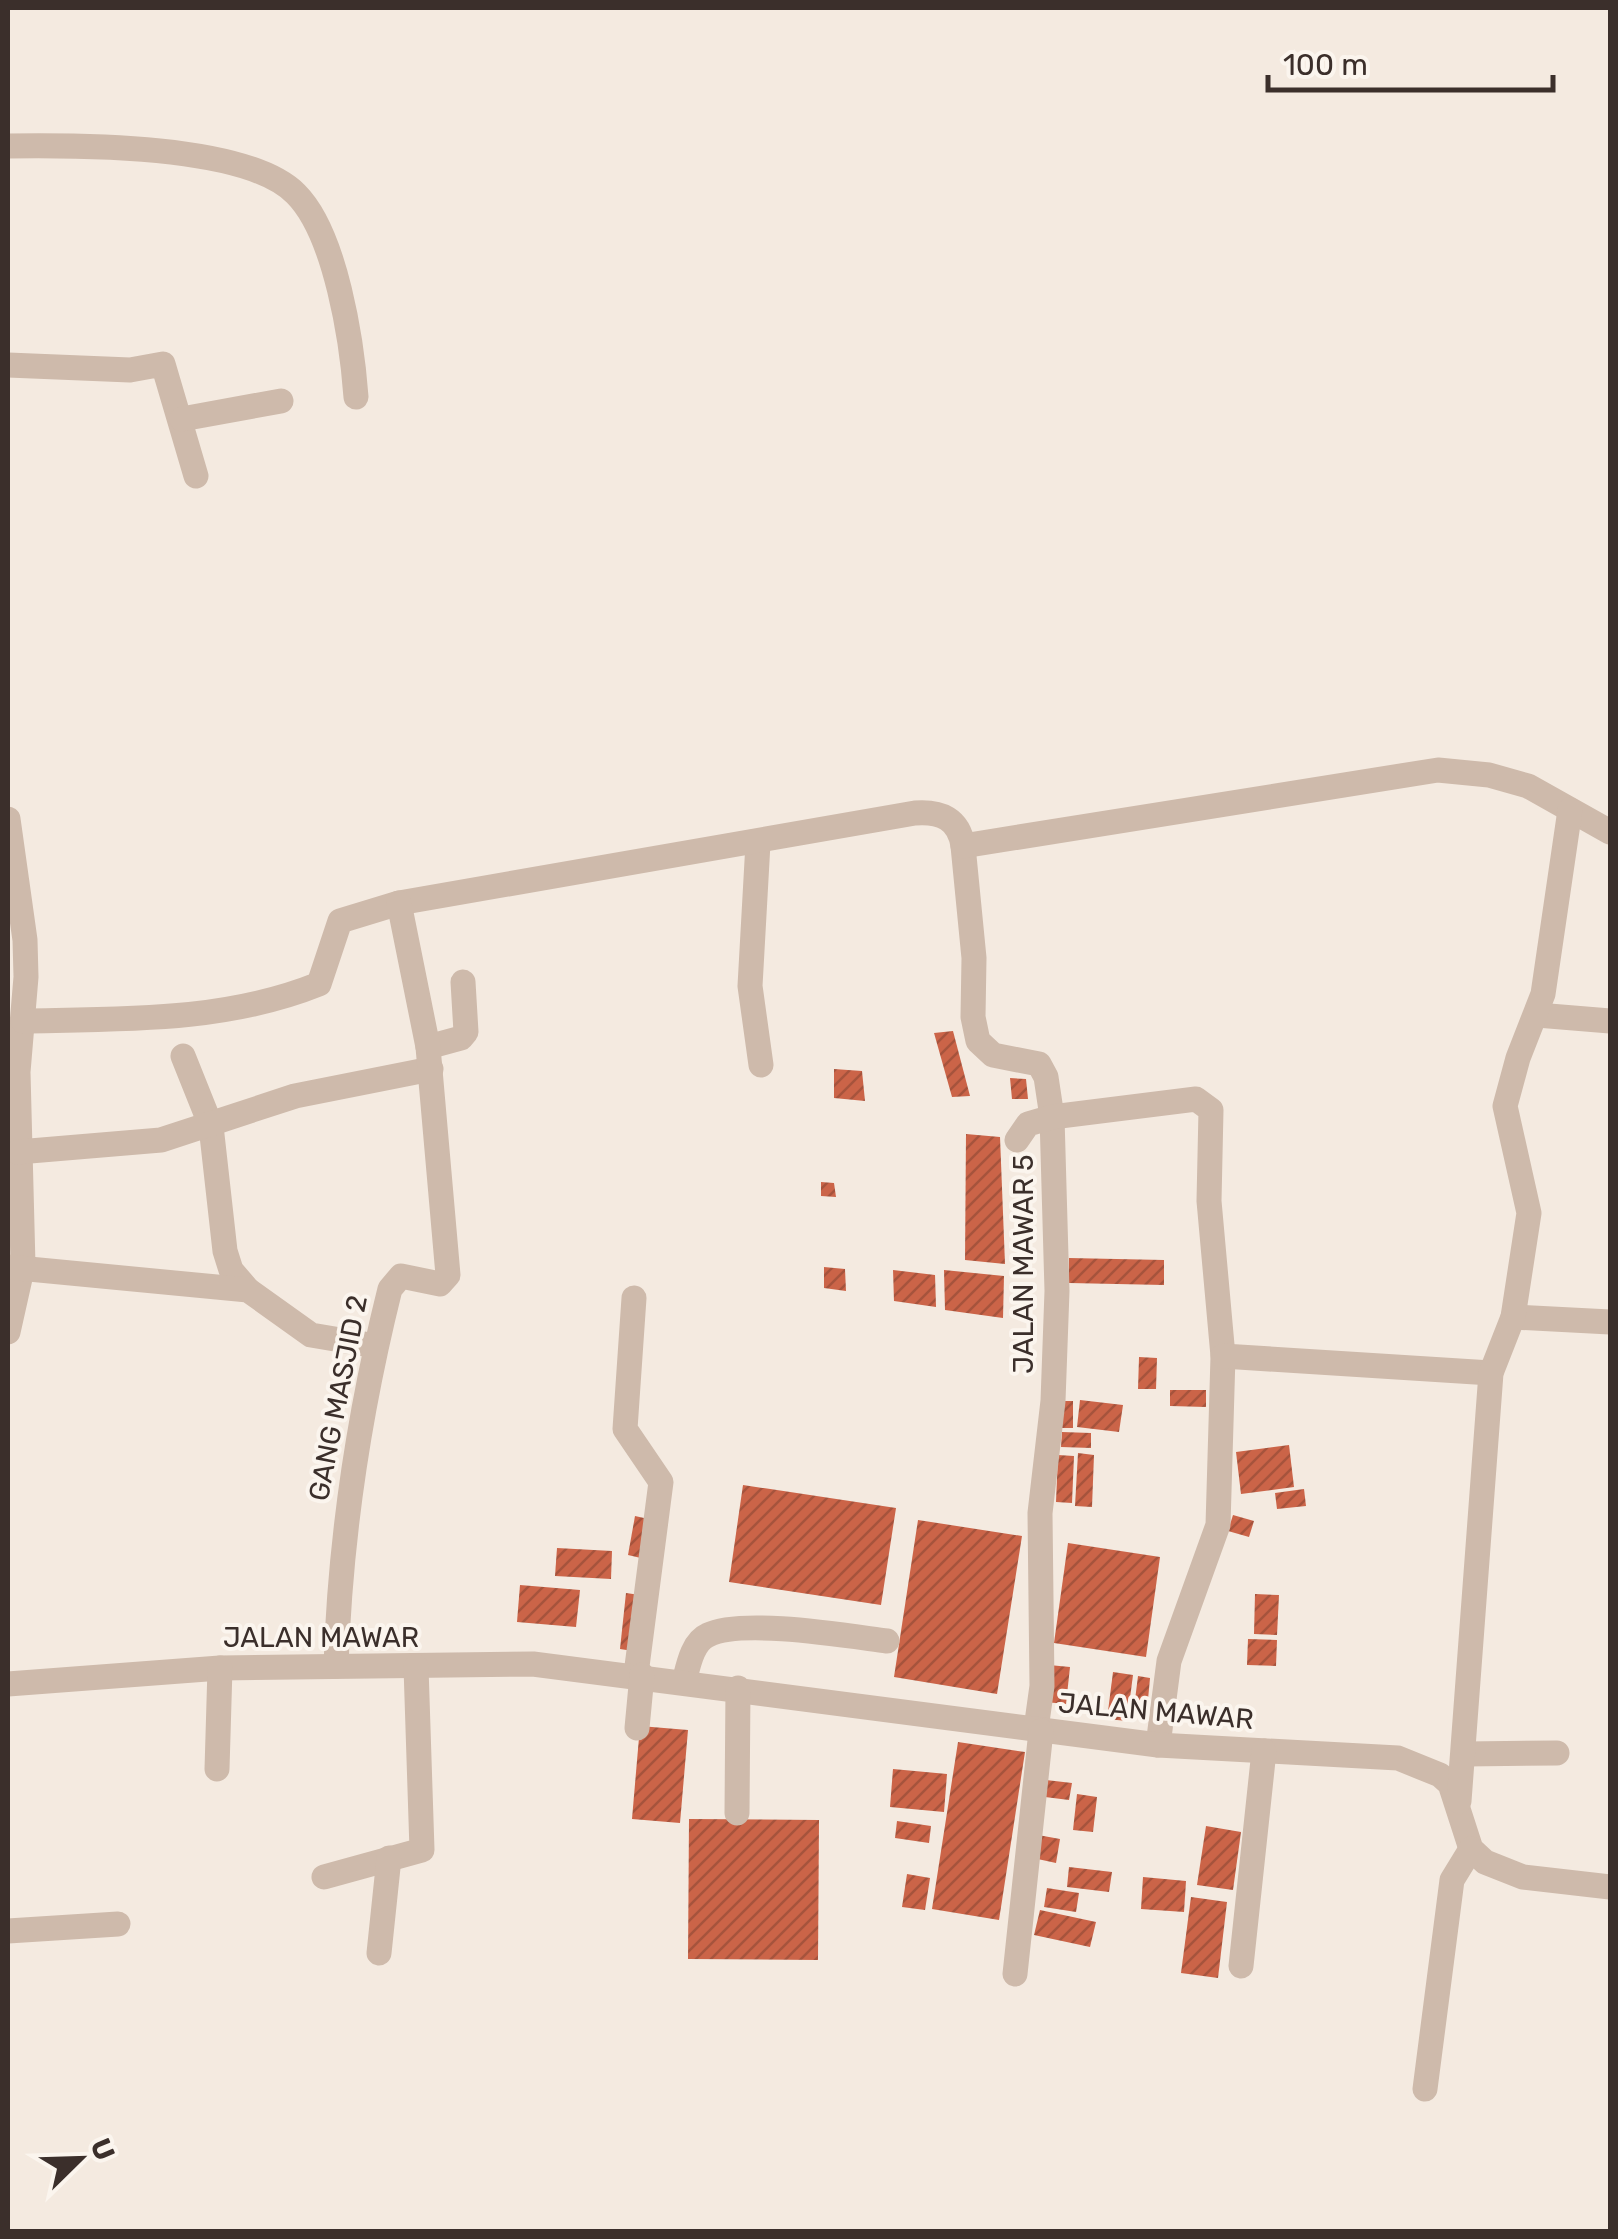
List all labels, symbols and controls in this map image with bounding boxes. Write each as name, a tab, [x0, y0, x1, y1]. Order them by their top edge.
scale bar	[1268, 30, 1553, 92]
text: 100 m	[1283, 47, 1368, 83]
street label: JALAN MAWAR 5	[1007, 1154, 1040, 1374]
street label: GANG MASJID 2	[302, 1292, 374, 1504]
street label: JALAN MAWAR	[223, 1621, 419, 1654]
street label: JALAN MAWAR	[1057, 1686, 1255, 1736]
north arrow	[30, 2109, 130, 2209]
text: U	[83, 2134, 122, 2165]

